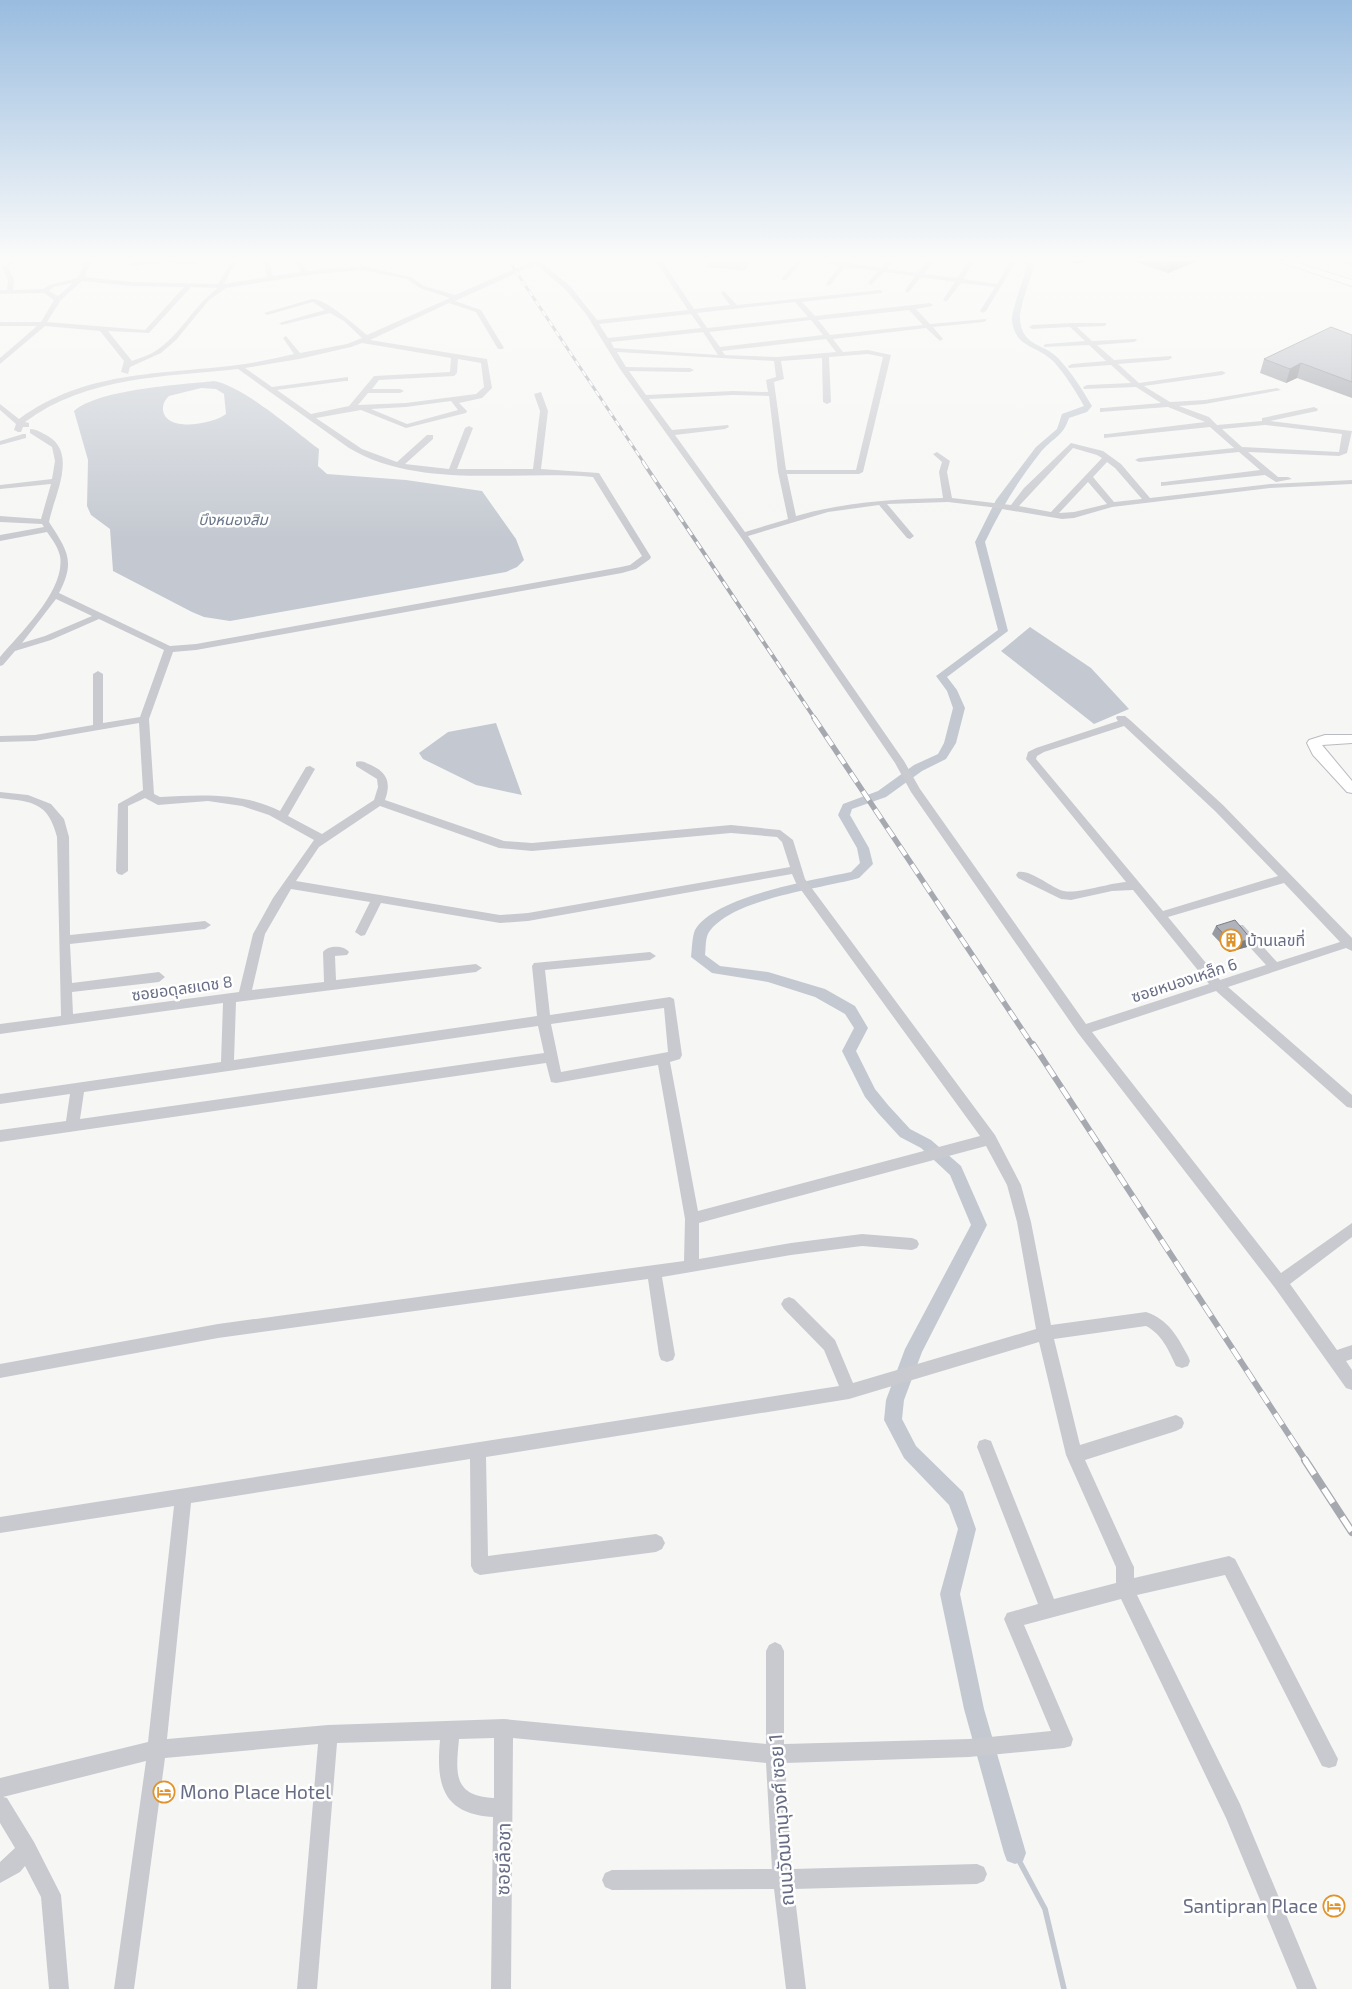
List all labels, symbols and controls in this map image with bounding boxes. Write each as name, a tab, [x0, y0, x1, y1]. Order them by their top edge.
water label: บึงหนองสิม	[198, 510, 270, 528]
building icon: บ้านเลขที่	[1219, 928, 1243, 952]
place label: บ้านเลขที่	[1247, 929, 1305, 949]
street label: ซอยหนองเหล็ก 6	[1129, 953, 1239, 1006]
street label: ซอยอดุลยเดช 8	[130, 971, 234, 1005]
street label: ถนนวัฒนานุวงศ์ ซอย 1	[763, 1733, 799, 1907]
hotel icon: Mono Place Hotel	[152, 1780, 176, 1804]
place label: Mono Place Hotel	[180, 1780, 331, 1803]
street label: ซอยลือชา	[490, 1822, 515, 1896]
place label: Santipran Place	[1183, 1894, 1318, 1917]
hotel icon: Santipran Place	[1322, 1894, 1346, 1918]

